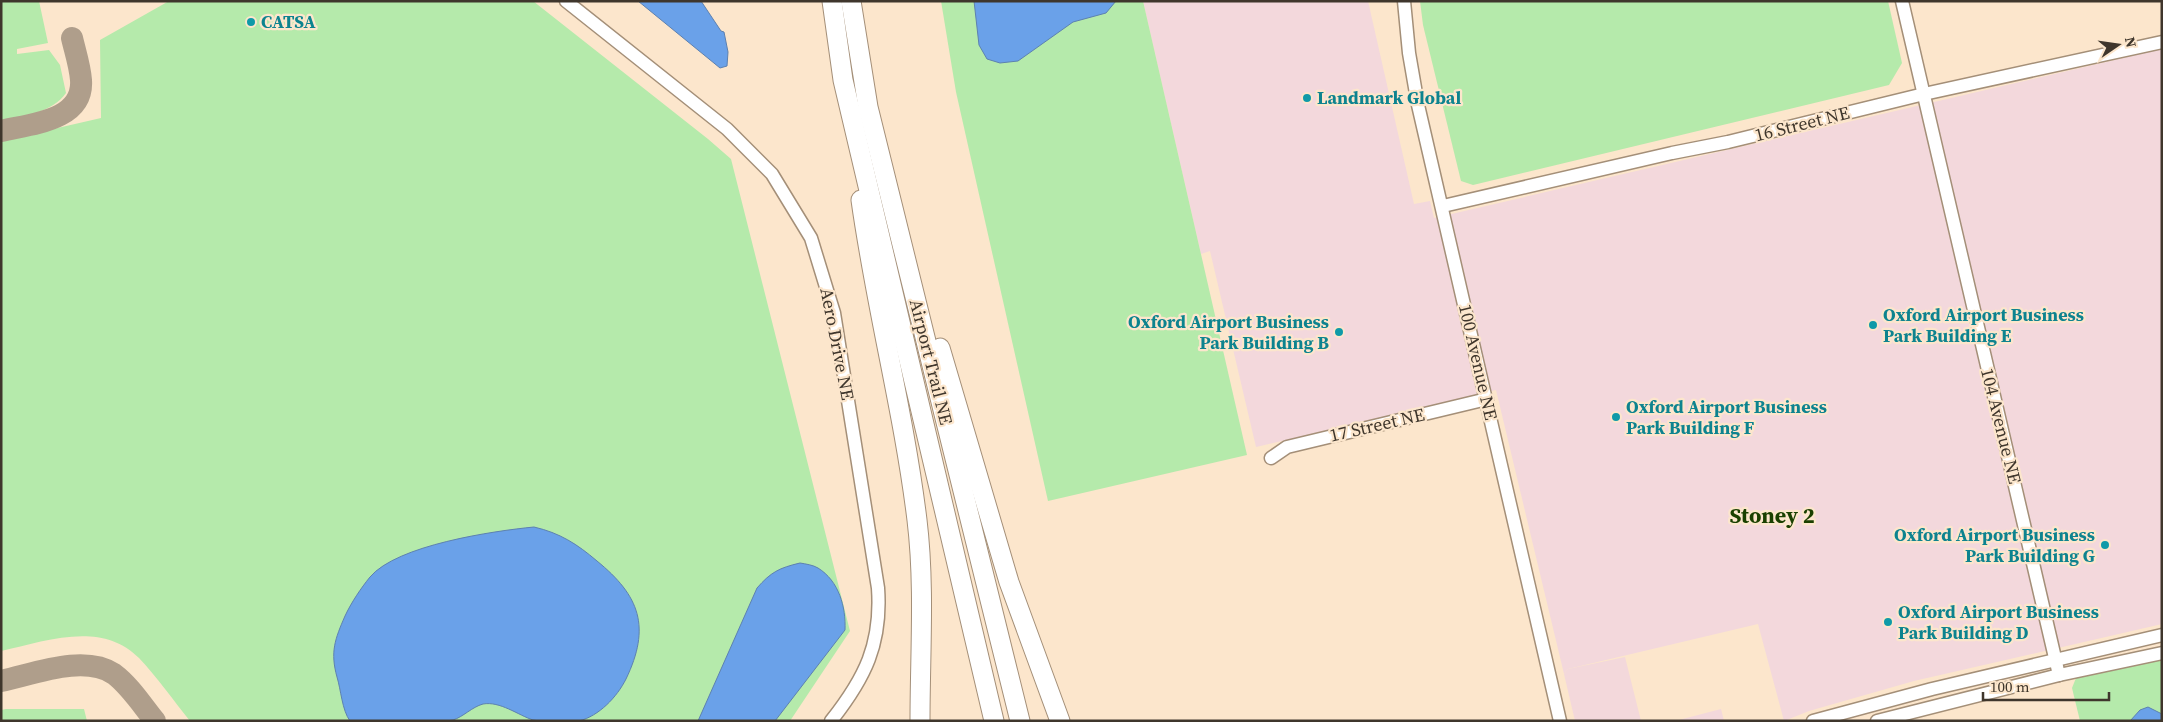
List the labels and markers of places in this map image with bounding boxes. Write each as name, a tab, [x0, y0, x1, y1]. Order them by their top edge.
place label: CATSA	[261, 9, 316, 34]
marker: CATSA	[245, 16, 257, 28]
place label: Landmark Global	[1317, 85, 1461, 110]
marker: Landmark Global	[1301, 92, 1313, 104]
place label: Oxford Airport Business Park Building E	[1883, 302, 2084, 348]
place label: Oxford Airport Business Park Building B	[1128, 309, 1329, 355]
marker: Oxford Airport Business Park Building E	[1867, 319, 1879, 331]
marker: Oxford Airport Business Park Building B	[1333, 326, 1345, 338]
place label: Oxford Airport Business Park Building F	[1626, 394, 1827, 440]
marker: Oxford Airport Business Park Building F	[1610, 411, 1622, 423]
place label: Oxford Airport Business Park Building G	[1894, 522, 2095, 568]
marker: Oxford Airport Business Park Building G	[2099, 539, 2111, 551]
place label: Oxford Airport Business Park Building D	[1898, 599, 2099, 645]
marker: Oxford Airport Business Park Building D	[1882, 616, 1894, 628]

